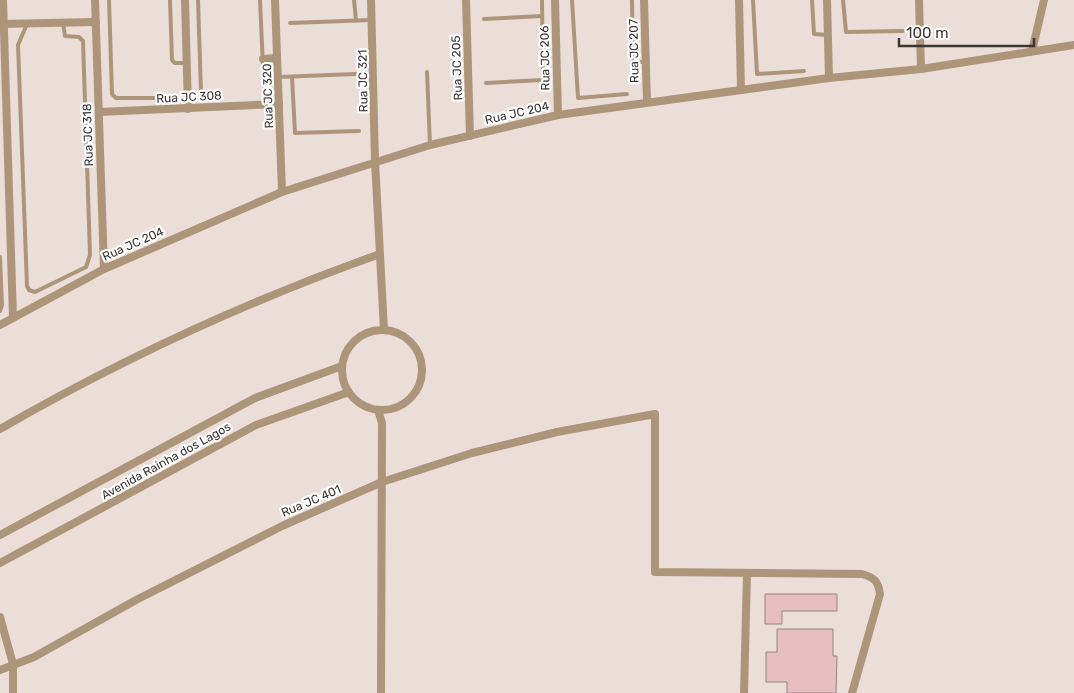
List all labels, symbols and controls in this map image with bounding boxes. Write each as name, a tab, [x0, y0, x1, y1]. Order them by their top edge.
scale bar	[899, 15, 1034, 47]
street label: Rua JC 207	[626, 19, 642, 83]
text: 100 m	[906, 24, 948, 42]
street label: Rua JC 206	[537, 25, 553, 91]
street label: Rua JC 205	[449, 35, 465, 101]
street label: Rua JC 321	[355, 50, 371, 112]
street label: Rua JC 320	[260, 63, 276, 129]
street label: Rua JC 308	[156, 88, 222, 106]
street label: Rua JC 204	[484, 99, 551, 127]
street label: Rua JC 318	[80, 103, 96, 167]
street label: Rua JC 204	[100, 224, 166, 264]
street label: Avenida Rainha dos Lagos	[99, 420, 233, 502]
street label: Rua JC 401	[279, 482, 343, 520]

